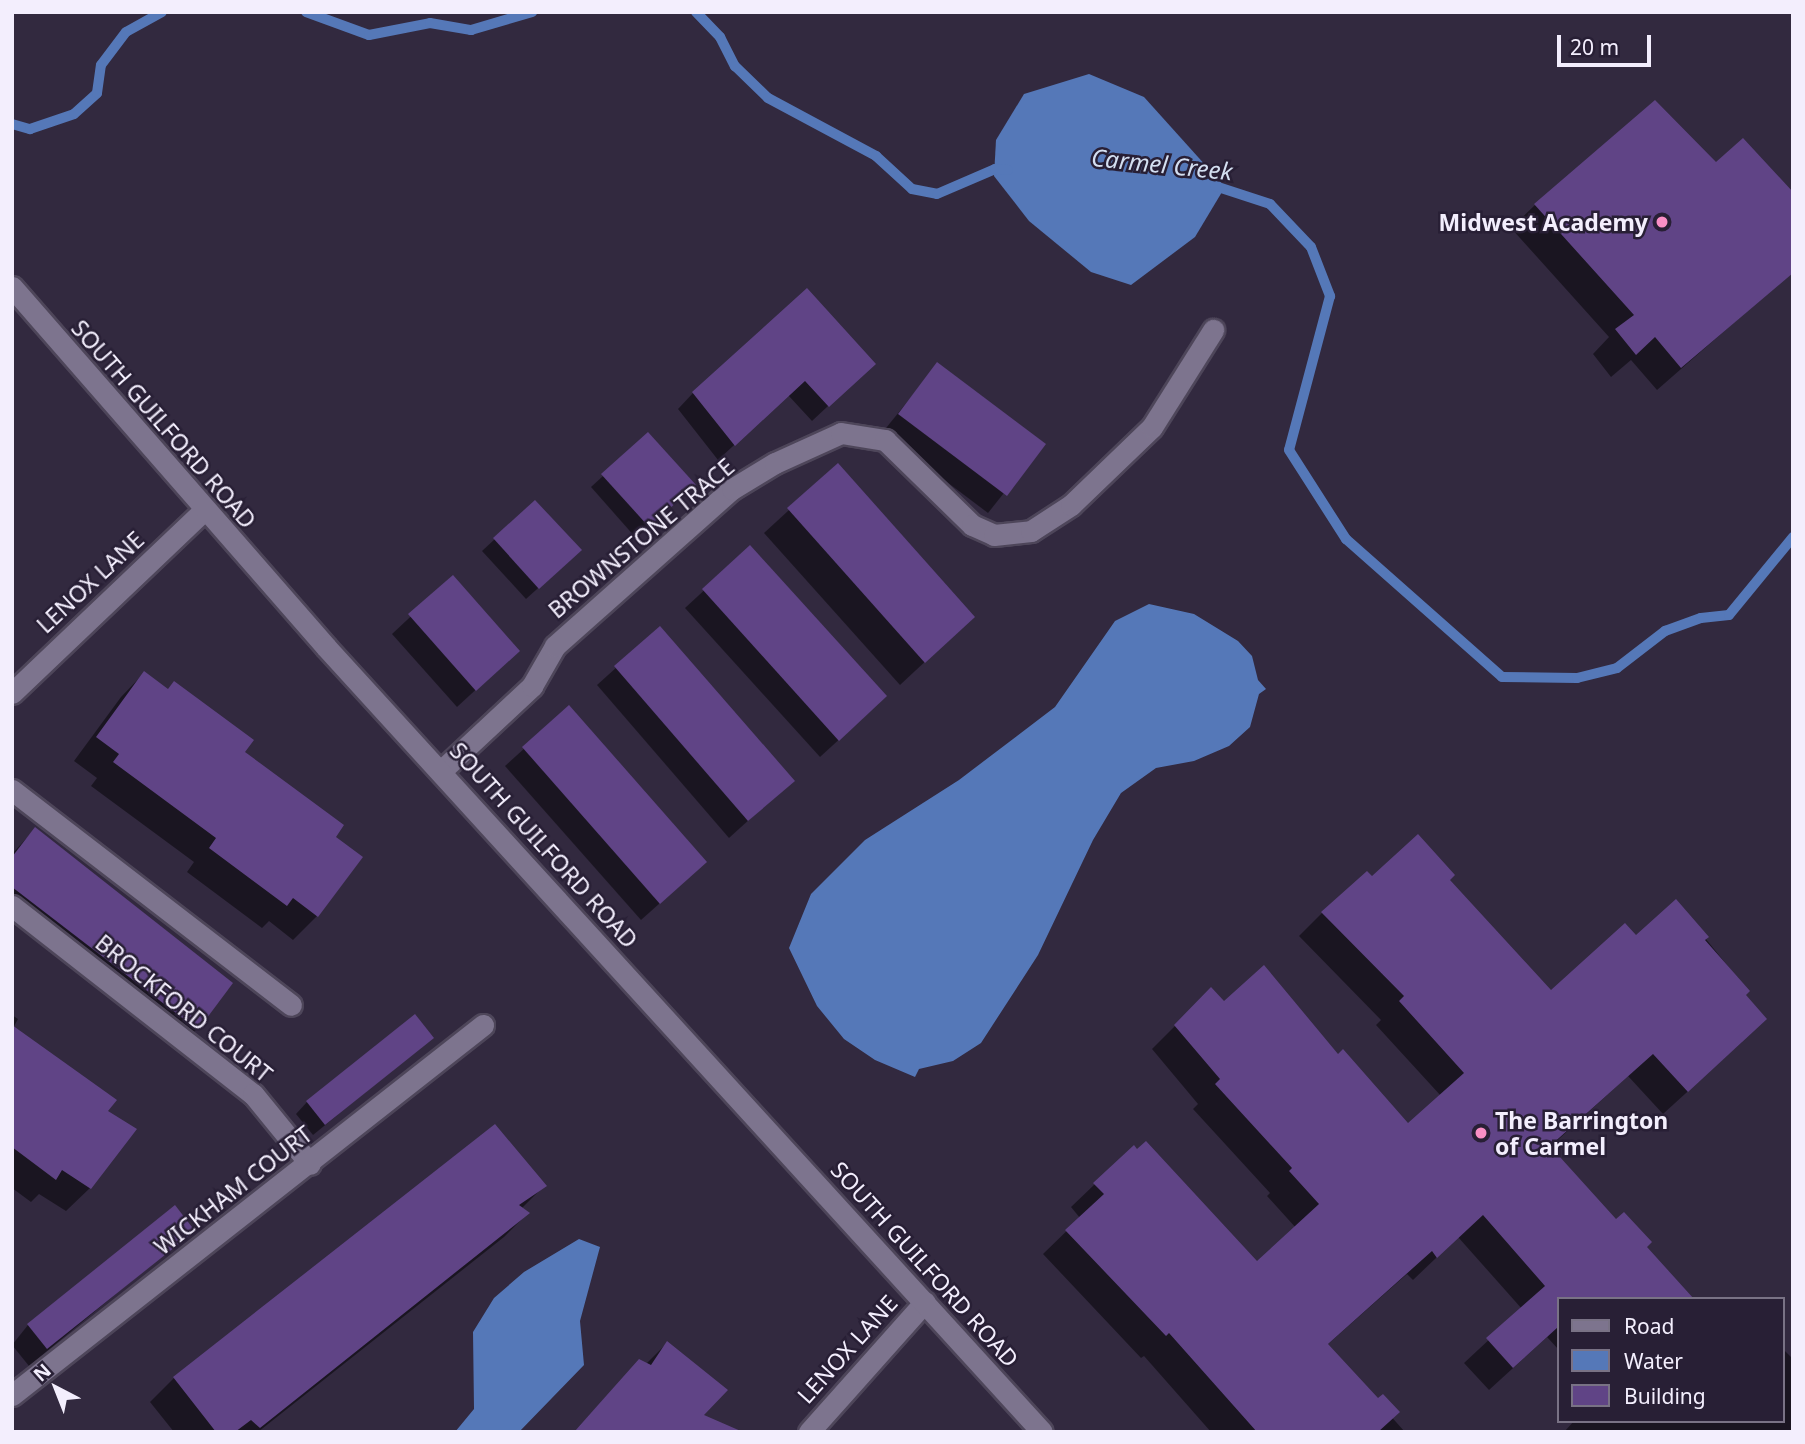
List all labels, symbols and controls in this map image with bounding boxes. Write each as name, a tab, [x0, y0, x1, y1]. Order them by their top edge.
scale bar	[1560, 21, 1654, 65]
text: 20 m	[1570, 33, 1619, 61]
water label: Carmel Creek	[1090, 142, 1234, 186]
place label: Midwest Academy	[1439, 208, 1648, 236]
marker: Midwest Academy	[1654, 214, 1670, 230]
street label: SOUTH GUILFORD ROAD	[66, 314, 262, 534]
street label: BROWNSTONE TRACE	[543, 452, 739, 624]
street label: LENOX LANE	[31, 525, 149, 639]
street label: SOUTH GUILFORD ROAD	[444, 737, 644, 953]
street label: BROCKFORD COURT	[90, 928, 278, 1088]
place label: The Barrington of Carmel	[1495, 1106, 1668, 1160]
street label: WICKHAM COURT	[149, 1120, 317, 1260]
marker: The Barrington of Carmel	[1473, 1125, 1489, 1141]
street label: SOUTH GUILFORD ROAD	[825, 1156, 1025, 1372]
street label: LENOX LANE	[791, 1289, 903, 1409]
legend	[1556, 1297, 1784, 1423]
text: Road	[1624, 1312, 1674, 1340]
text: Water	[1624, 1347, 1683, 1375]
north arrow	[21, 1353, 91, 1423]
text: N	[28, 1358, 56, 1387]
text: Building	[1624, 1382, 1706, 1410]

